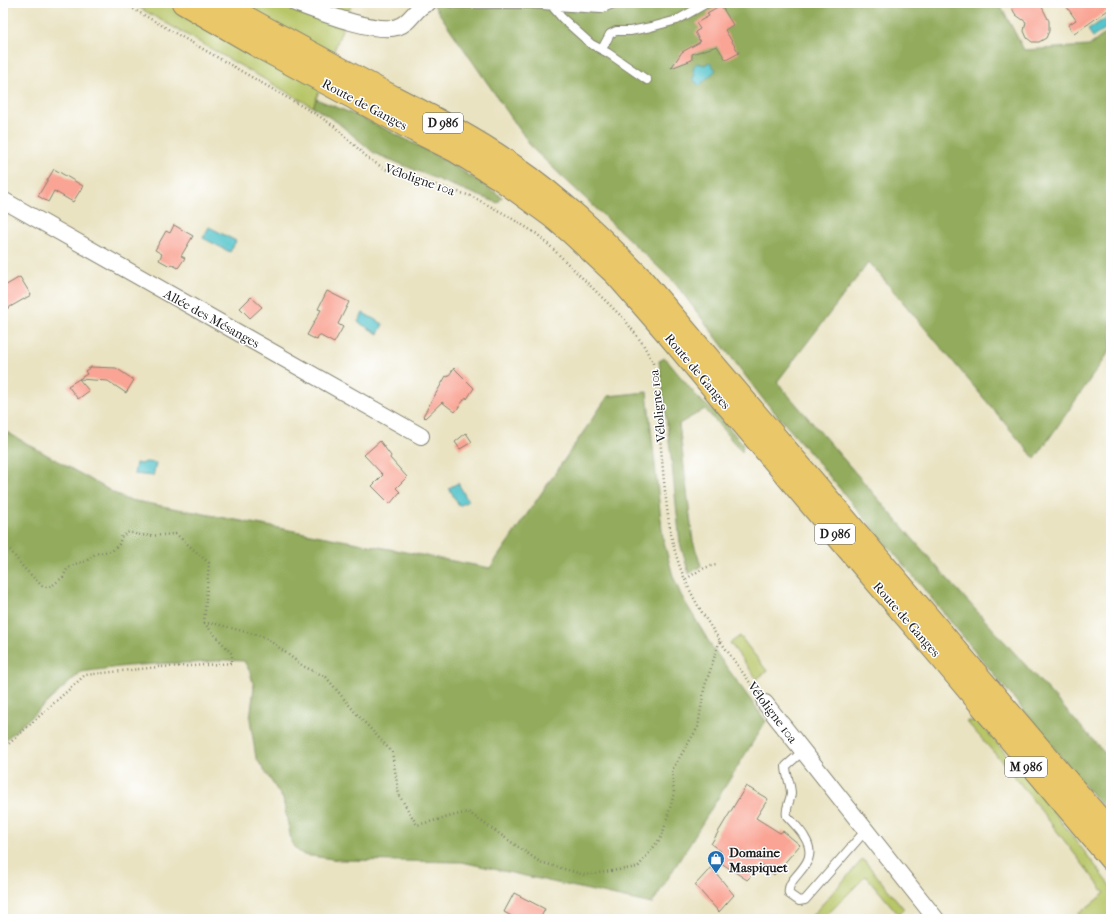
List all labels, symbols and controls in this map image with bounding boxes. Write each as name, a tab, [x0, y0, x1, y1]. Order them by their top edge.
street label: Route de Ganges	[320, 76, 410, 133]
road number: D 986	[423, 113, 463, 133]
street label: Véloligne 10a	[382, 160, 458, 199]
street label: Allée des Mésanges	[160, 285, 262, 351]
street label: Route de Ganges	[662, 330, 734, 412]
street label: Véloligne 10a	[646, 368, 669, 444]
road number: D 986	[815, 524, 855, 544]
street label: Route de Ganges	[870, 579, 943, 660]
street label: Véloligne 10a	[744, 678, 801, 747]
road number: M 986	[1005, 757, 1047, 777]
place label: Domaine Maspiquet	[728, 845, 788, 876]
shop icon: Domaine Maspiquet	[706, 849, 726, 874]

